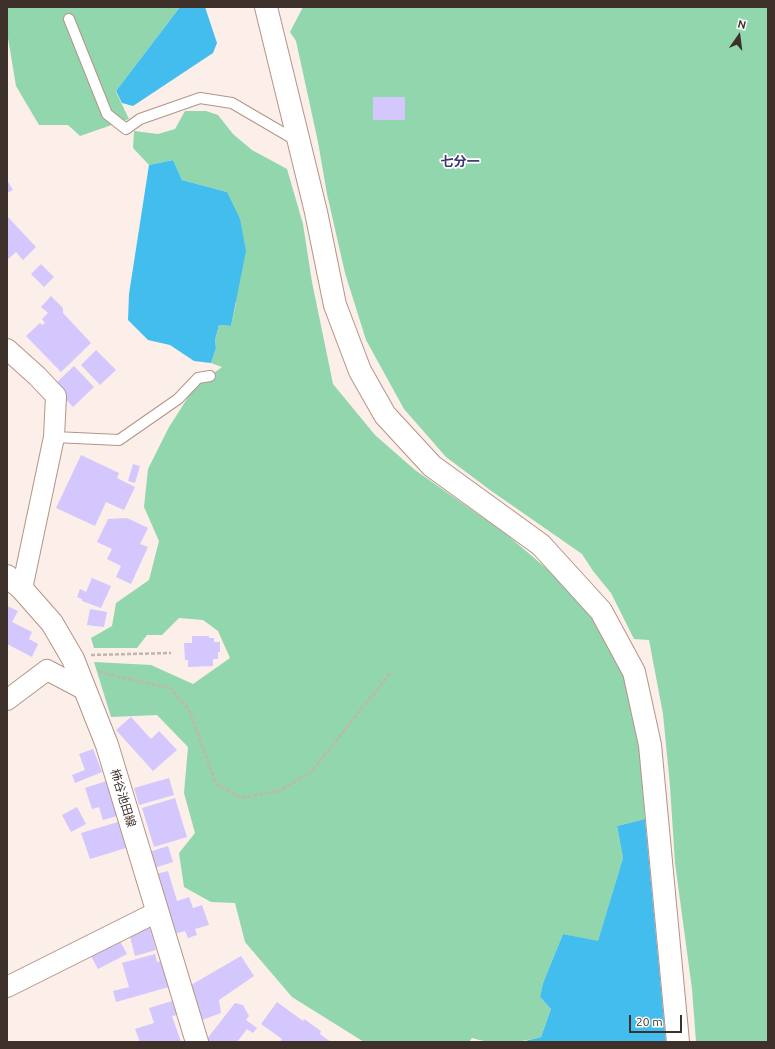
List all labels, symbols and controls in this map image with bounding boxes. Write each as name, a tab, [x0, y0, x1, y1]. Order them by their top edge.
north arrow	[719, 16, 759, 56]
text: N	[736, 18, 747, 31]
district label: 七分一	[441, 154, 479, 170]
street label: 柿谷池田線	[107, 767, 139, 829]
scale bar	[631, 1007, 684, 1033]
text: 20 m	[636, 1015, 663, 1028]

